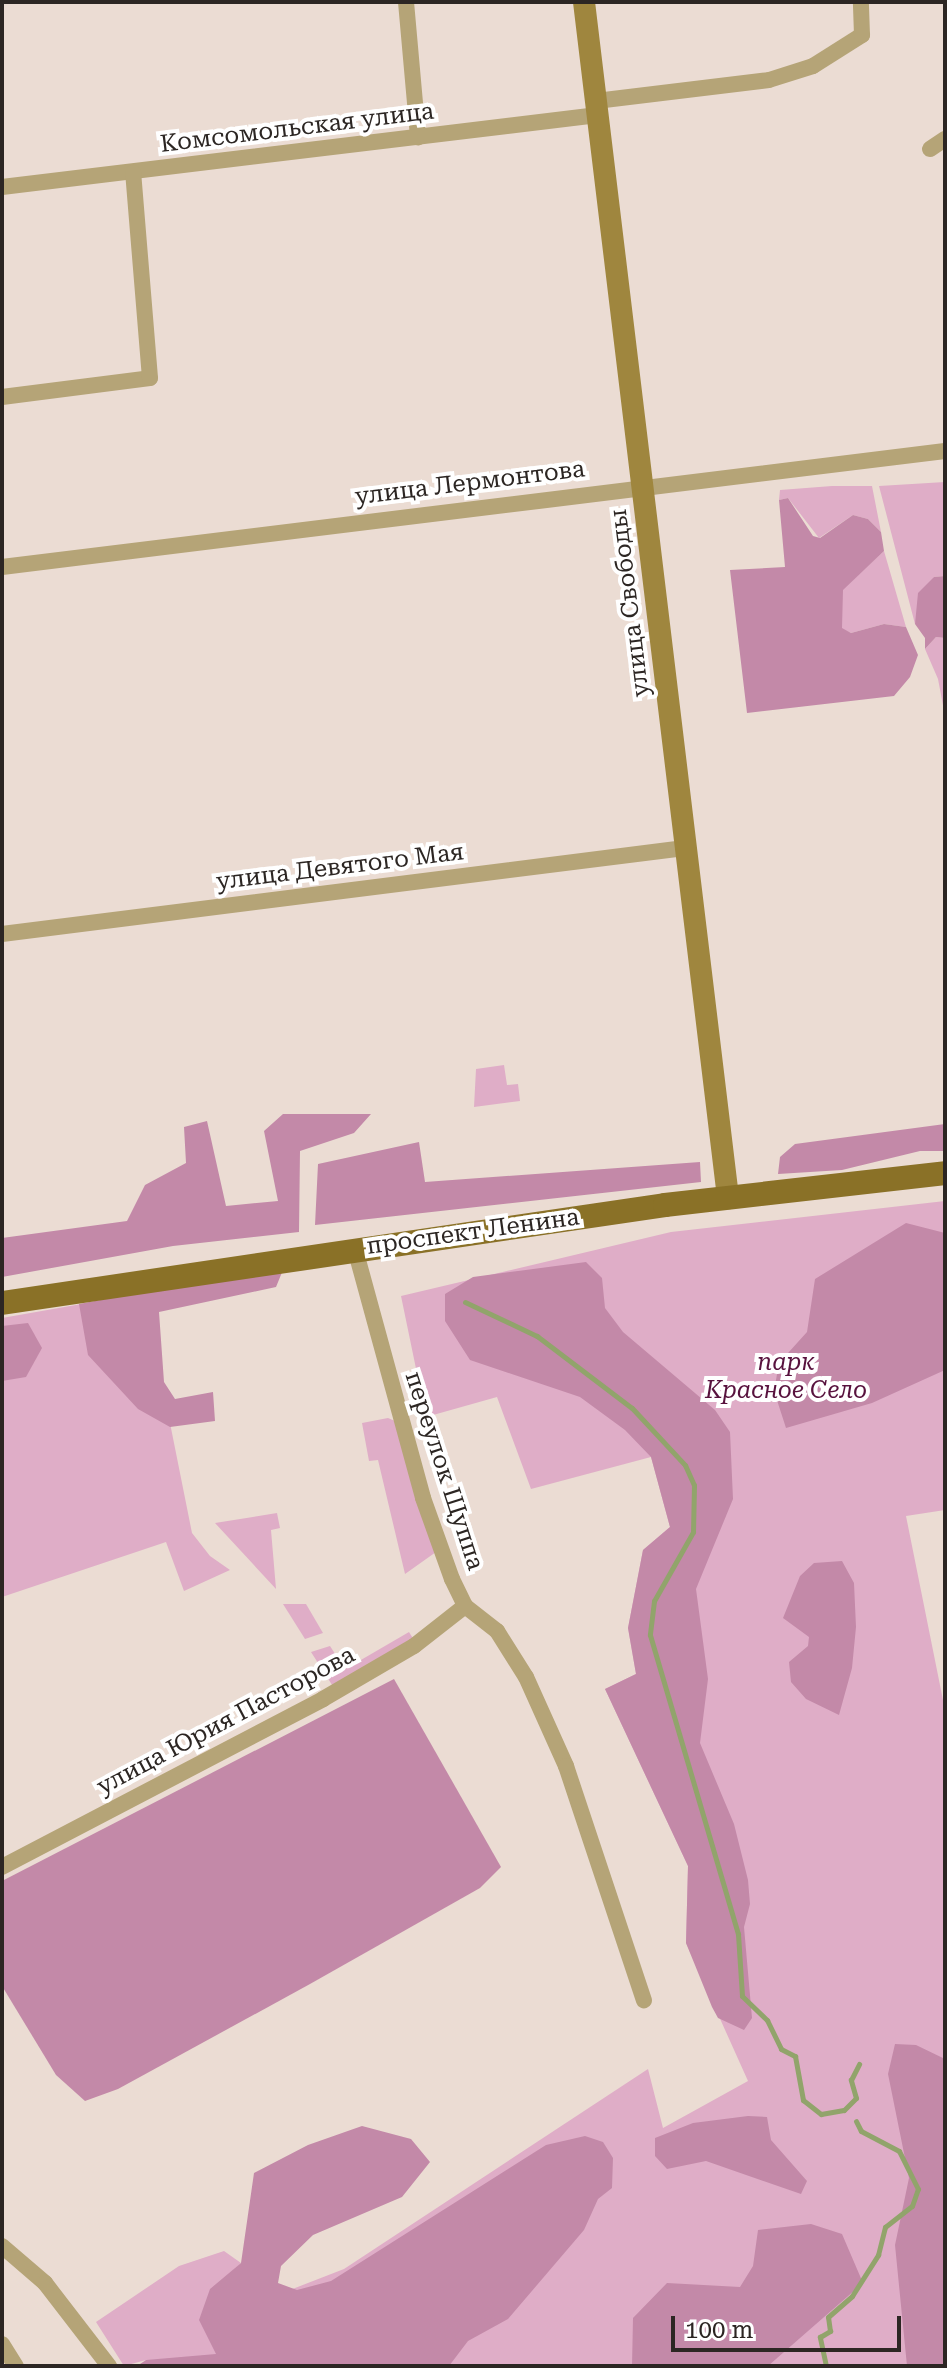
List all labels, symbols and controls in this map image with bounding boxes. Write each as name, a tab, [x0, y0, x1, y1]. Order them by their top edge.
street label: Комсомольская улица	[159, 97, 435, 159]
street label: улица Лермонтова	[353, 455, 587, 511]
street label: улица Свободы	[604, 507, 656, 699]
street label: улица Девятого Мая	[215, 838, 465, 896]
street label: проспект Ленина	[365, 1203, 581, 1261]
park label: парк Красное Село	[705, 1349, 867, 1405]
street label: переулок Щуппа	[398, 1368, 490, 1574]
street label: улица Юрия Пасторова	[92, 1641, 360, 1801]
scale bar	[675, 2300, 905, 2350]
text: 100 m	[685, 2316, 753, 2344]

